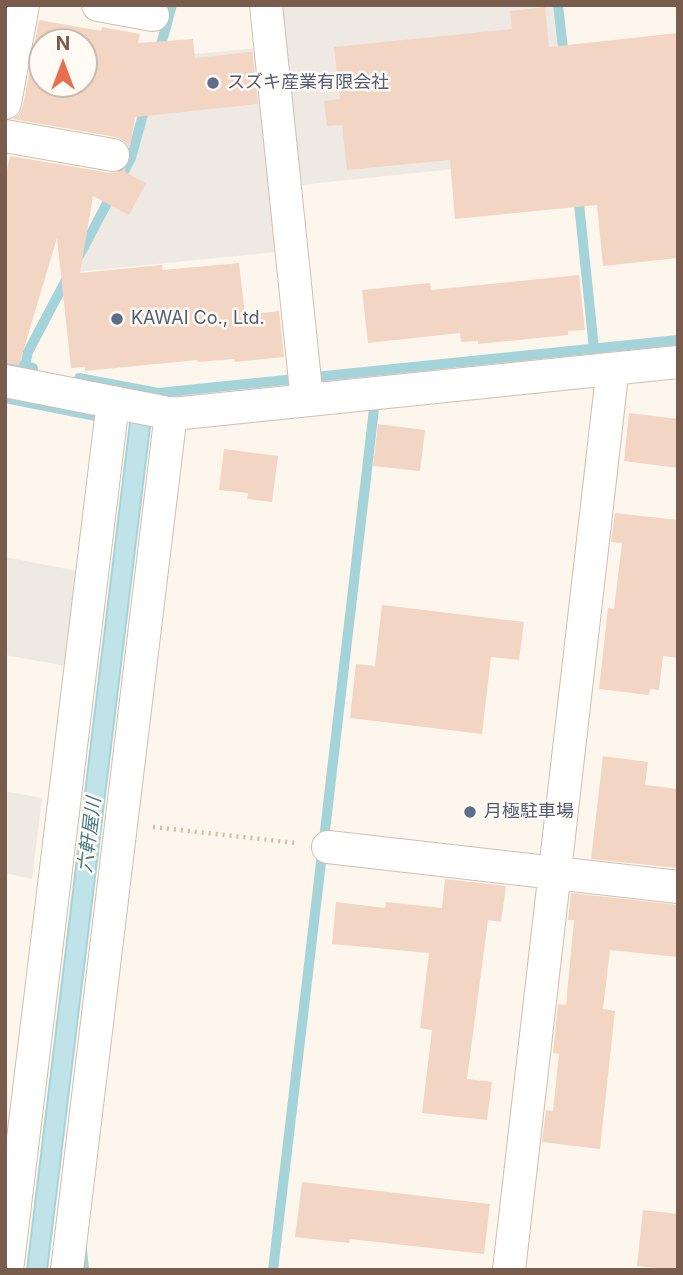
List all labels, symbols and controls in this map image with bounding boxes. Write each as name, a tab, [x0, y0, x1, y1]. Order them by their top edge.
north arrow	[28, 28, 98, 98]
text: N	[56, 32, 70, 55]
place label: スズキ産業有限会社	[227, 72, 389, 94]
marker: スズキ産業有限会社	[205, 75, 221, 91]
place label: KAWAI Co., Ltd.	[131, 308, 265, 330]
marker: KAWAI Co., Ltd.	[109, 311, 125, 327]
water label: 六軒屋川	[74, 796, 106, 874]
place label: 月極駐車場	[484, 801, 574, 823]
marker: 月極駐車場	[462, 804, 478, 820]

